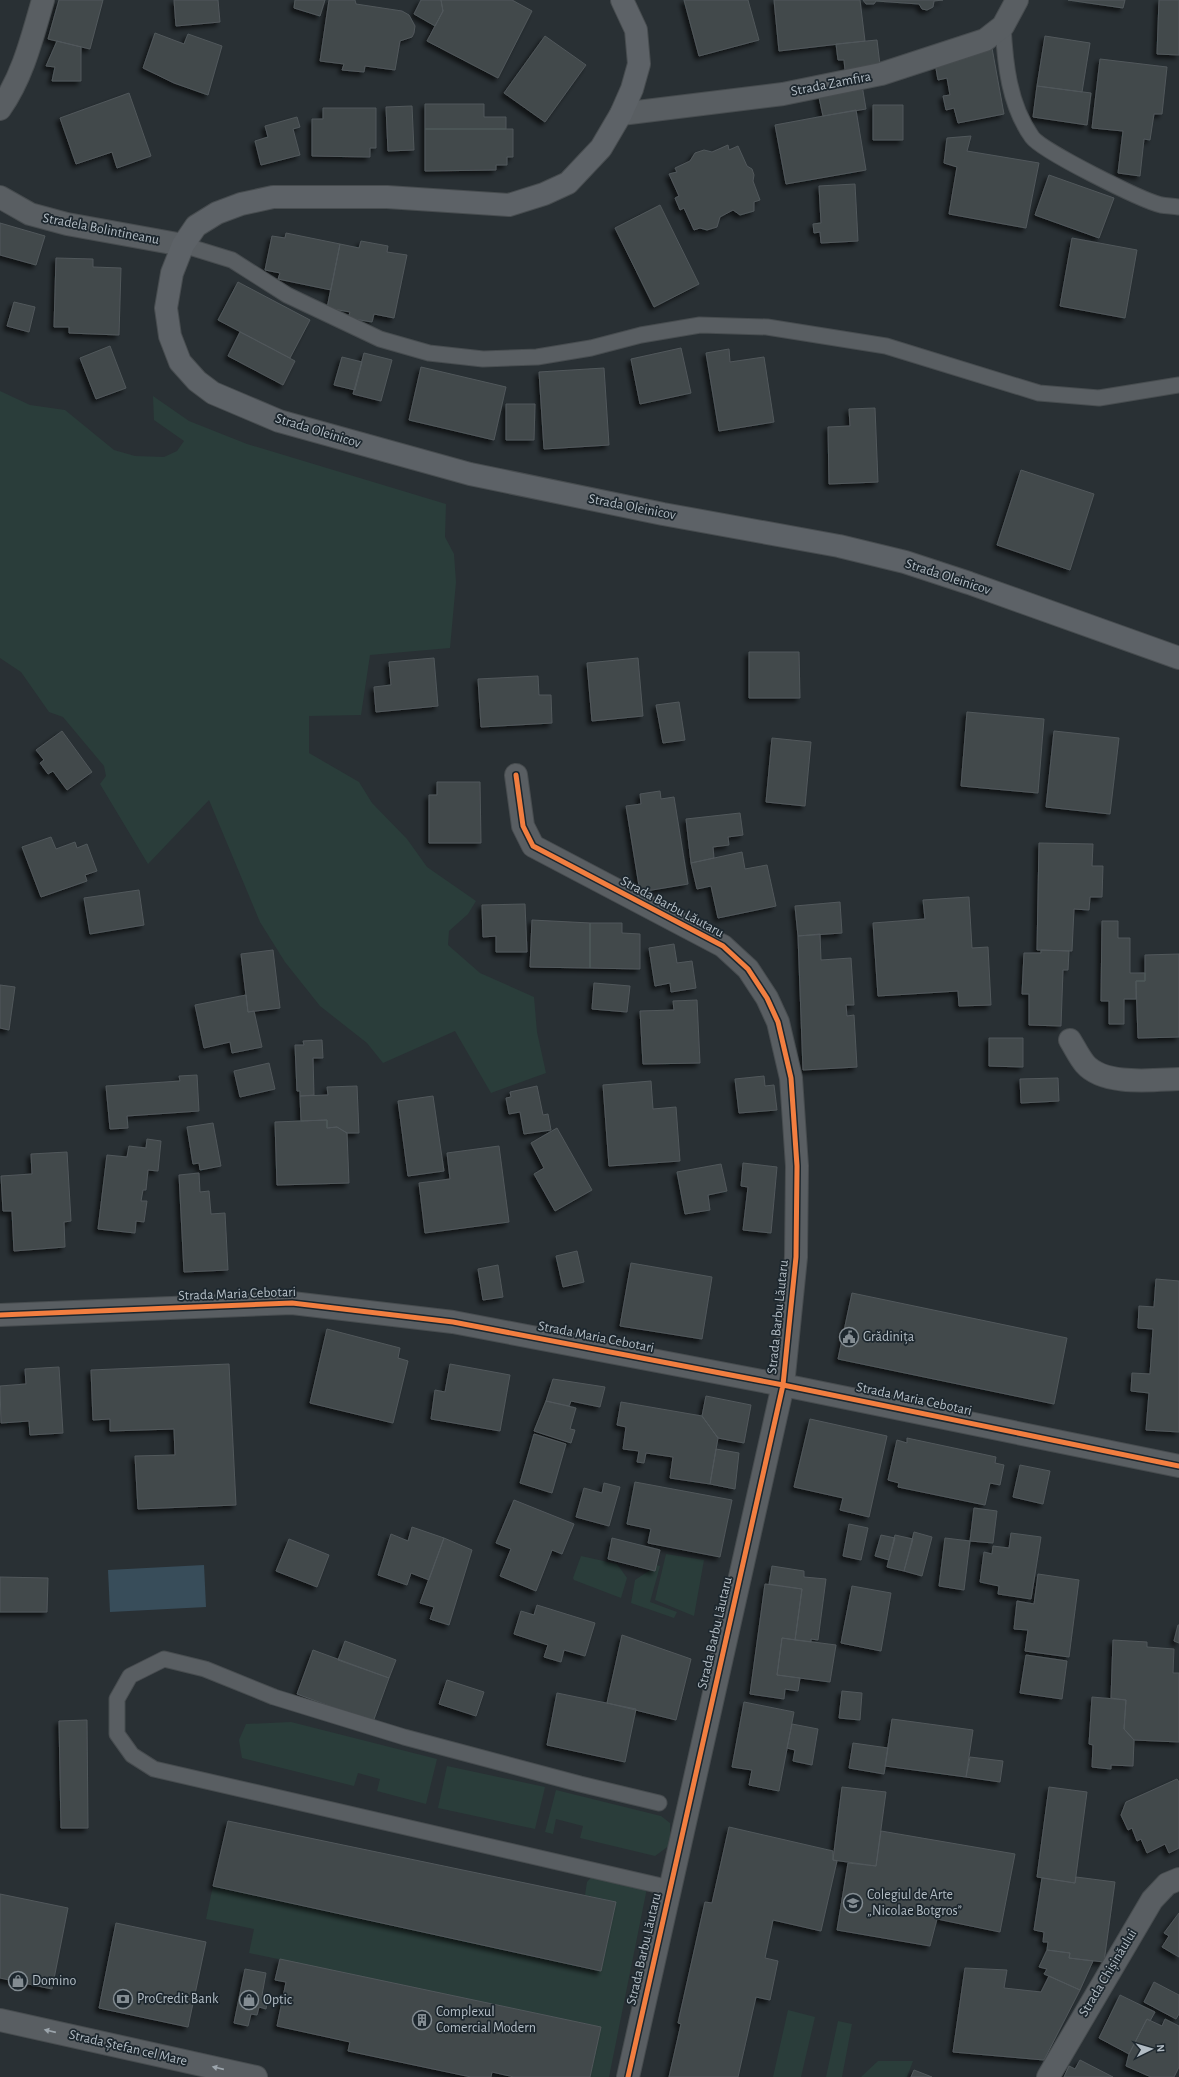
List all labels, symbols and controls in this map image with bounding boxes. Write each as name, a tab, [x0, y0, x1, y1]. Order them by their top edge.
street label: Strada Zamfira	[790, 69, 873, 99]
street label: Stradela Bolintineanu	[42, 211, 160, 247]
street label: Strada Oleinicov	[274, 411, 363, 451]
street label: Strada Oleinicov	[587, 492, 677, 522]
street label: Strada Oleinicov	[904, 557, 992, 597]
street label: Strada Barbu Lăutaru	[618, 874, 726, 940]
street label: Strada Barbu Lăutaru	[765, 1259, 791, 1375]
street label: Strada Maria Cebotari	[178, 1285, 296, 1303]
street label: Strada Maria Cebotari	[537, 1319, 655, 1355]
public building icon: Grădinița	[838, 1326, 860, 1348]
place label: Grădinița	[863, 1330, 915, 1345]
street label: Strada Maria Cebotari	[855, 1380, 973, 1418]
street label: Strada Barbu Lăutaru	[695, 1575, 735, 1691]
place label: Colegiul de Arte „Nicolae Botgros”	[867, 1888, 962, 1918]
street label: Strada Barbu Lăutaru	[624, 1891, 664, 2007]
school or university icon: Colegiul de Arte „Nicolae Botgros”	[842, 1892, 864, 1914]
street label: Strada Chișinăului	[1076, 1927, 1140, 2020]
shop icon: Domino	[7, 1970, 29, 1992]
place label: Domino	[32, 1974, 77, 1988]
bank icon: ProCredit Bank	[112, 1988, 134, 2010]
shop icon: Optic	[238, 1989, 260, 2011]
place label: ProCredit Bank	[137, 1992, 219, 2006]
place label: Optic	[263, 1993, 293, 2007]
place label: Complexul Comercial Modern	[436, 2005, 536, 2035]
building icon: Complexul Comercial Modern	[411, 2009, 433, 2031]
one-way arrow	[44, 2027, 56, 2033]
street label: Strada Ștefan cel Mare	[67, 2028, 189, 2069]
north arrow	[1131, 2029, 1171, 2069]
text: N	[1155, 2044, 1166, 2052]
one-way arrow	[212, 2065, 224, 2071]

